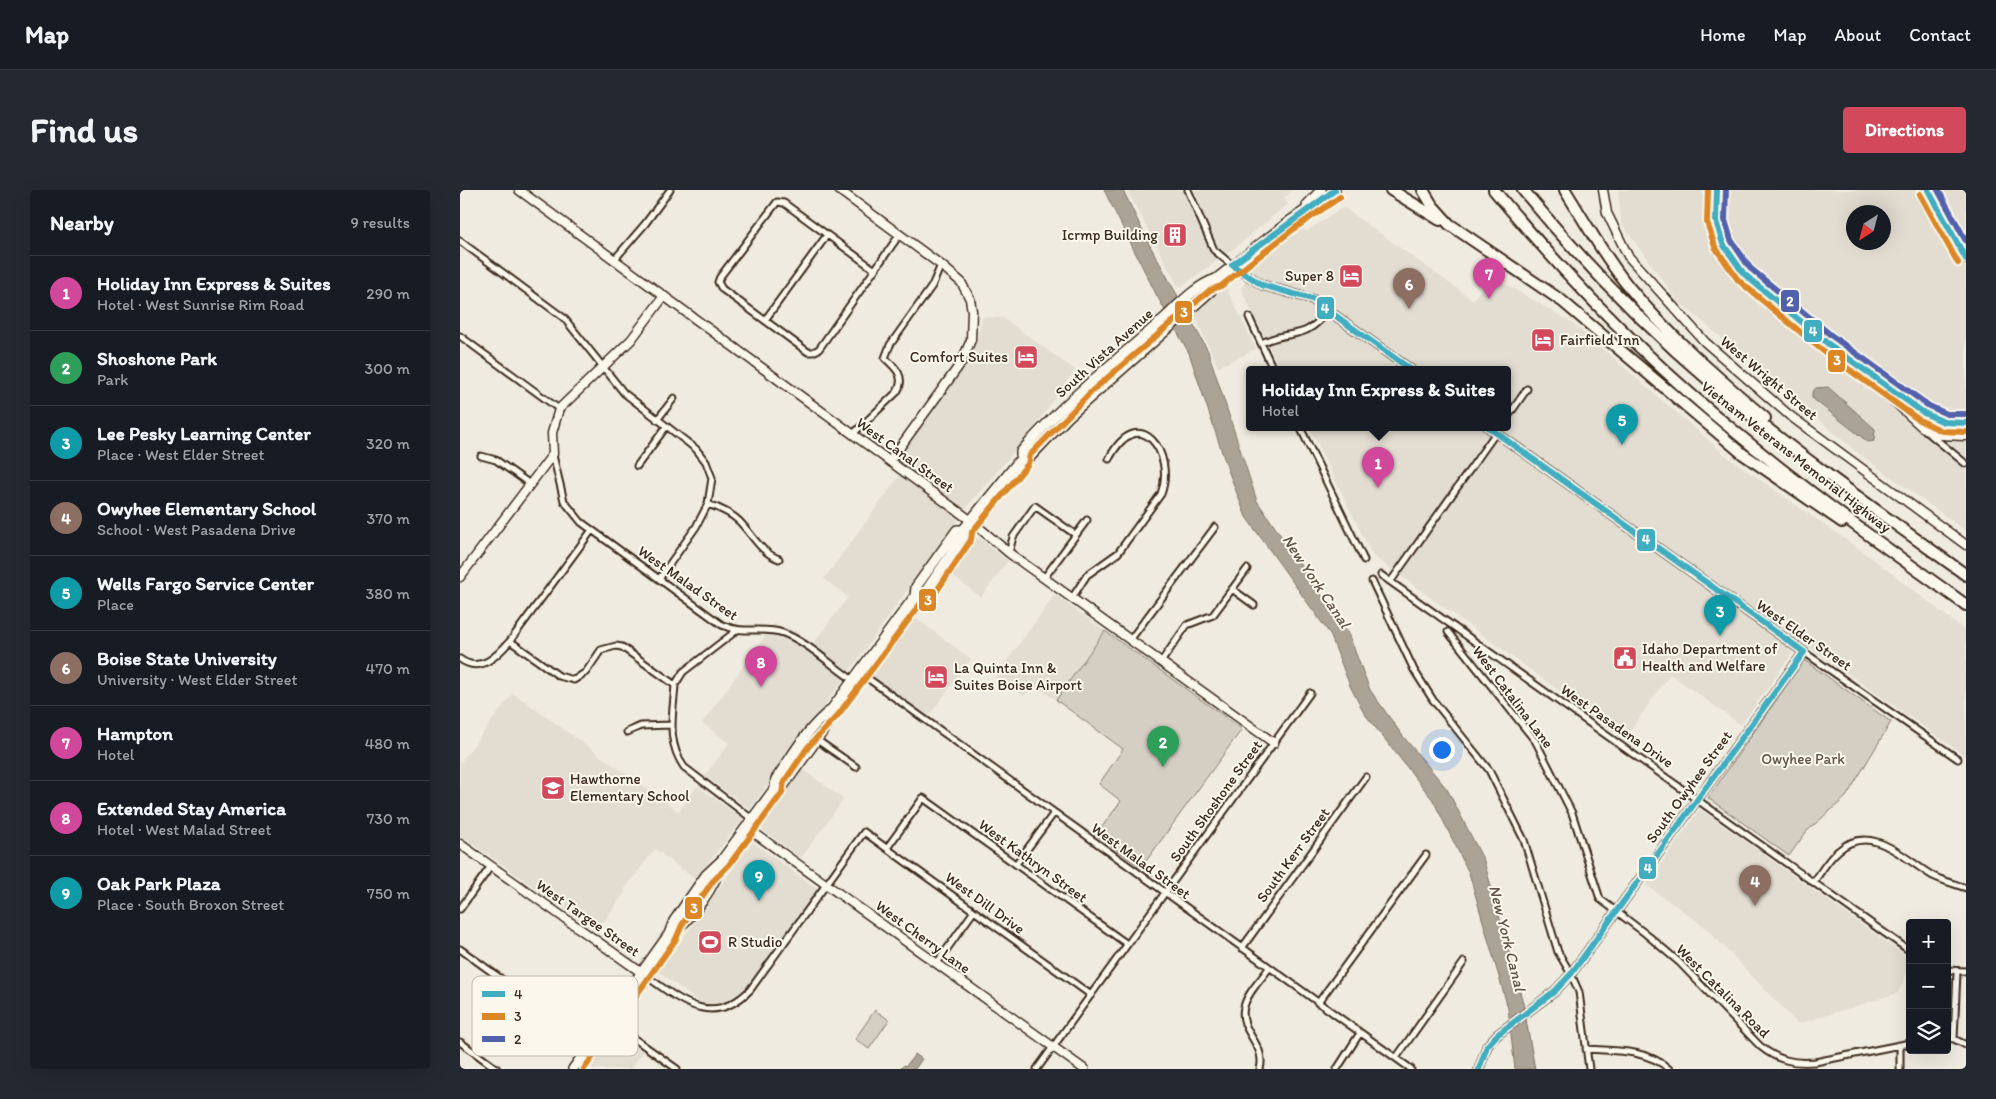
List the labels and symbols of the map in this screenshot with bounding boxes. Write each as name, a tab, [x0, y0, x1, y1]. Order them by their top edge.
north arrow	[1846, 205, 1891, 250]
building icon: Icrmp Building	[1162, 222, 1188, 248]
place label: Icrmp Building	[1062, 226, 1158, 244]
pin: 7	[1473, 258, 1505, 299]
hotel icon: Super 8	[1338, 263, 1364, 289]
place label: Super 8	[1285, 267, 1334, 285]
pin: 6	[1393, 268, 1425, 309]
line badge: 2	[1780, 289, 1800, 313]
text: 2	[1786, 293, 1794, 310]
line badge: 4	[1316, 296, 1335, 320]
line badge: 3	[1174, 300, 1193, 324]
text: 4	[1321, 300, 1330, 317]
text: 3	[1180, 304, 1188, 321]
street label: South Vista Avenue	[1052, 305, 1156, 401]
line badge: 4	[1803, 319, 1823, 343]
text: 4	[1809, 323, 1818, 340]
hotel icon: Fairfield Inn	[1530, 327, 1556, 353]
place label: Fairfield Inn	[1560, 331, 1639, 349]
street label: West Wright Street	[1717, 332, 1822, 424]
hotel icon: Comfort Suites	[1013, 344, 1039, 370]
place label: Comfort Suites	[910, 348, 1008, 366]
line badge: 3	[1827, 349, 1846, 373]
text: 3	[1833, 352, 1841, 369]
street label: Vietnam Veterans Memorial Highway	[1697, 377, 1895, 537]
pin: 5	[1606, 404, 1638, 445]
street label: West Canal Street	[853, 414, 957, 497]
pin: 1	[1362, 447, 1394, 488]
line badge: 4	[1636, 528, 1656, 552]
water label: New York Canal	[1278, 531, 1356, 633]
text: 4	[1642, 531, 1651, 548]
street label: West Malad Street	[634, 542, 742, 624]
line badge: 3	[918, 588, 937, 612]
text: 3	[924, 592, 932, 609]
pin: 3	[1704, 595, 1736, 636]
street label: West Elder Street	[1753, 595, 1855, 675]
place label: Idaho Department of Health and Welfare	[1642, 640, 1778, 675]
street label: West Catalina Lane	[1469, 642, 1557, 752]
public building icon: Idaho Department of Health and Welfare	[1612, 645, 1638, 671]
pin: 8	[745, 646, 777, 687]
place label: La Quinta Inn & Suites Boise Airport	[954, 659, 1082, 694]
hotel icon: La Quinta Inn & Suites Boise Airport	[923, 664, 949, 690]
street label: West Pasadena Drive	[1557, 680, 1677, 772]
pin: 2	[1147, 726, 1179, 767]
street label: South Owyhee Street	[1642, 727, 1736, 847]
street label: South Shoshone Street	[1166, 736, 1266, 865]
your location	[1429, 737, 1455, 763]
park label: Owyhee Park	[1761, 750, 1845, 768]
place label: Hawthorne Elementary School	[570, 770, 690, 805]
school or university icon: Hawthorne Elementary School	[540, 775, 566, 801]
street label: South Kerr Street	[1253, 804, 1334, 906]
street label: West Kathryn Street	[975, 815, 1091, 907]
street label: West Malad Street	[1088, 819, 1194, 903]
line badge: 4	[1638, 856, 1657, 880]
pin: 9	[743, 860, 775, 901]
text: 4	[1644, 860, 1653, 877]
pin: 4	[1739, 865, 1771, 906]
street label: West Dill Drive	[942, 868, 1028, 938]
street label: West Targee Street	[533, 876, 644, 961]
water label: New York Canal	[1485, 883, 1530, 995]
line badge: 3	[684, 896, 703, 920]
street label: West Cherry Lane	[872, 897, 974, 977]
text: 3	[690, 900, 698, 917]
sports icon: R Studio	[697, 929, 723, 955]
place label: R Studio	[728, 933, 782, 951]
street label: West Catalina Road	[1672, 940, 1774, 1042]
legend	[472, 976, 638, 1056]
text: 4	[514, 986, 523, 1003]
text: 3	[514, 1008, 522, 1025]
text: 2	[514, 1031, 522, 1048]

